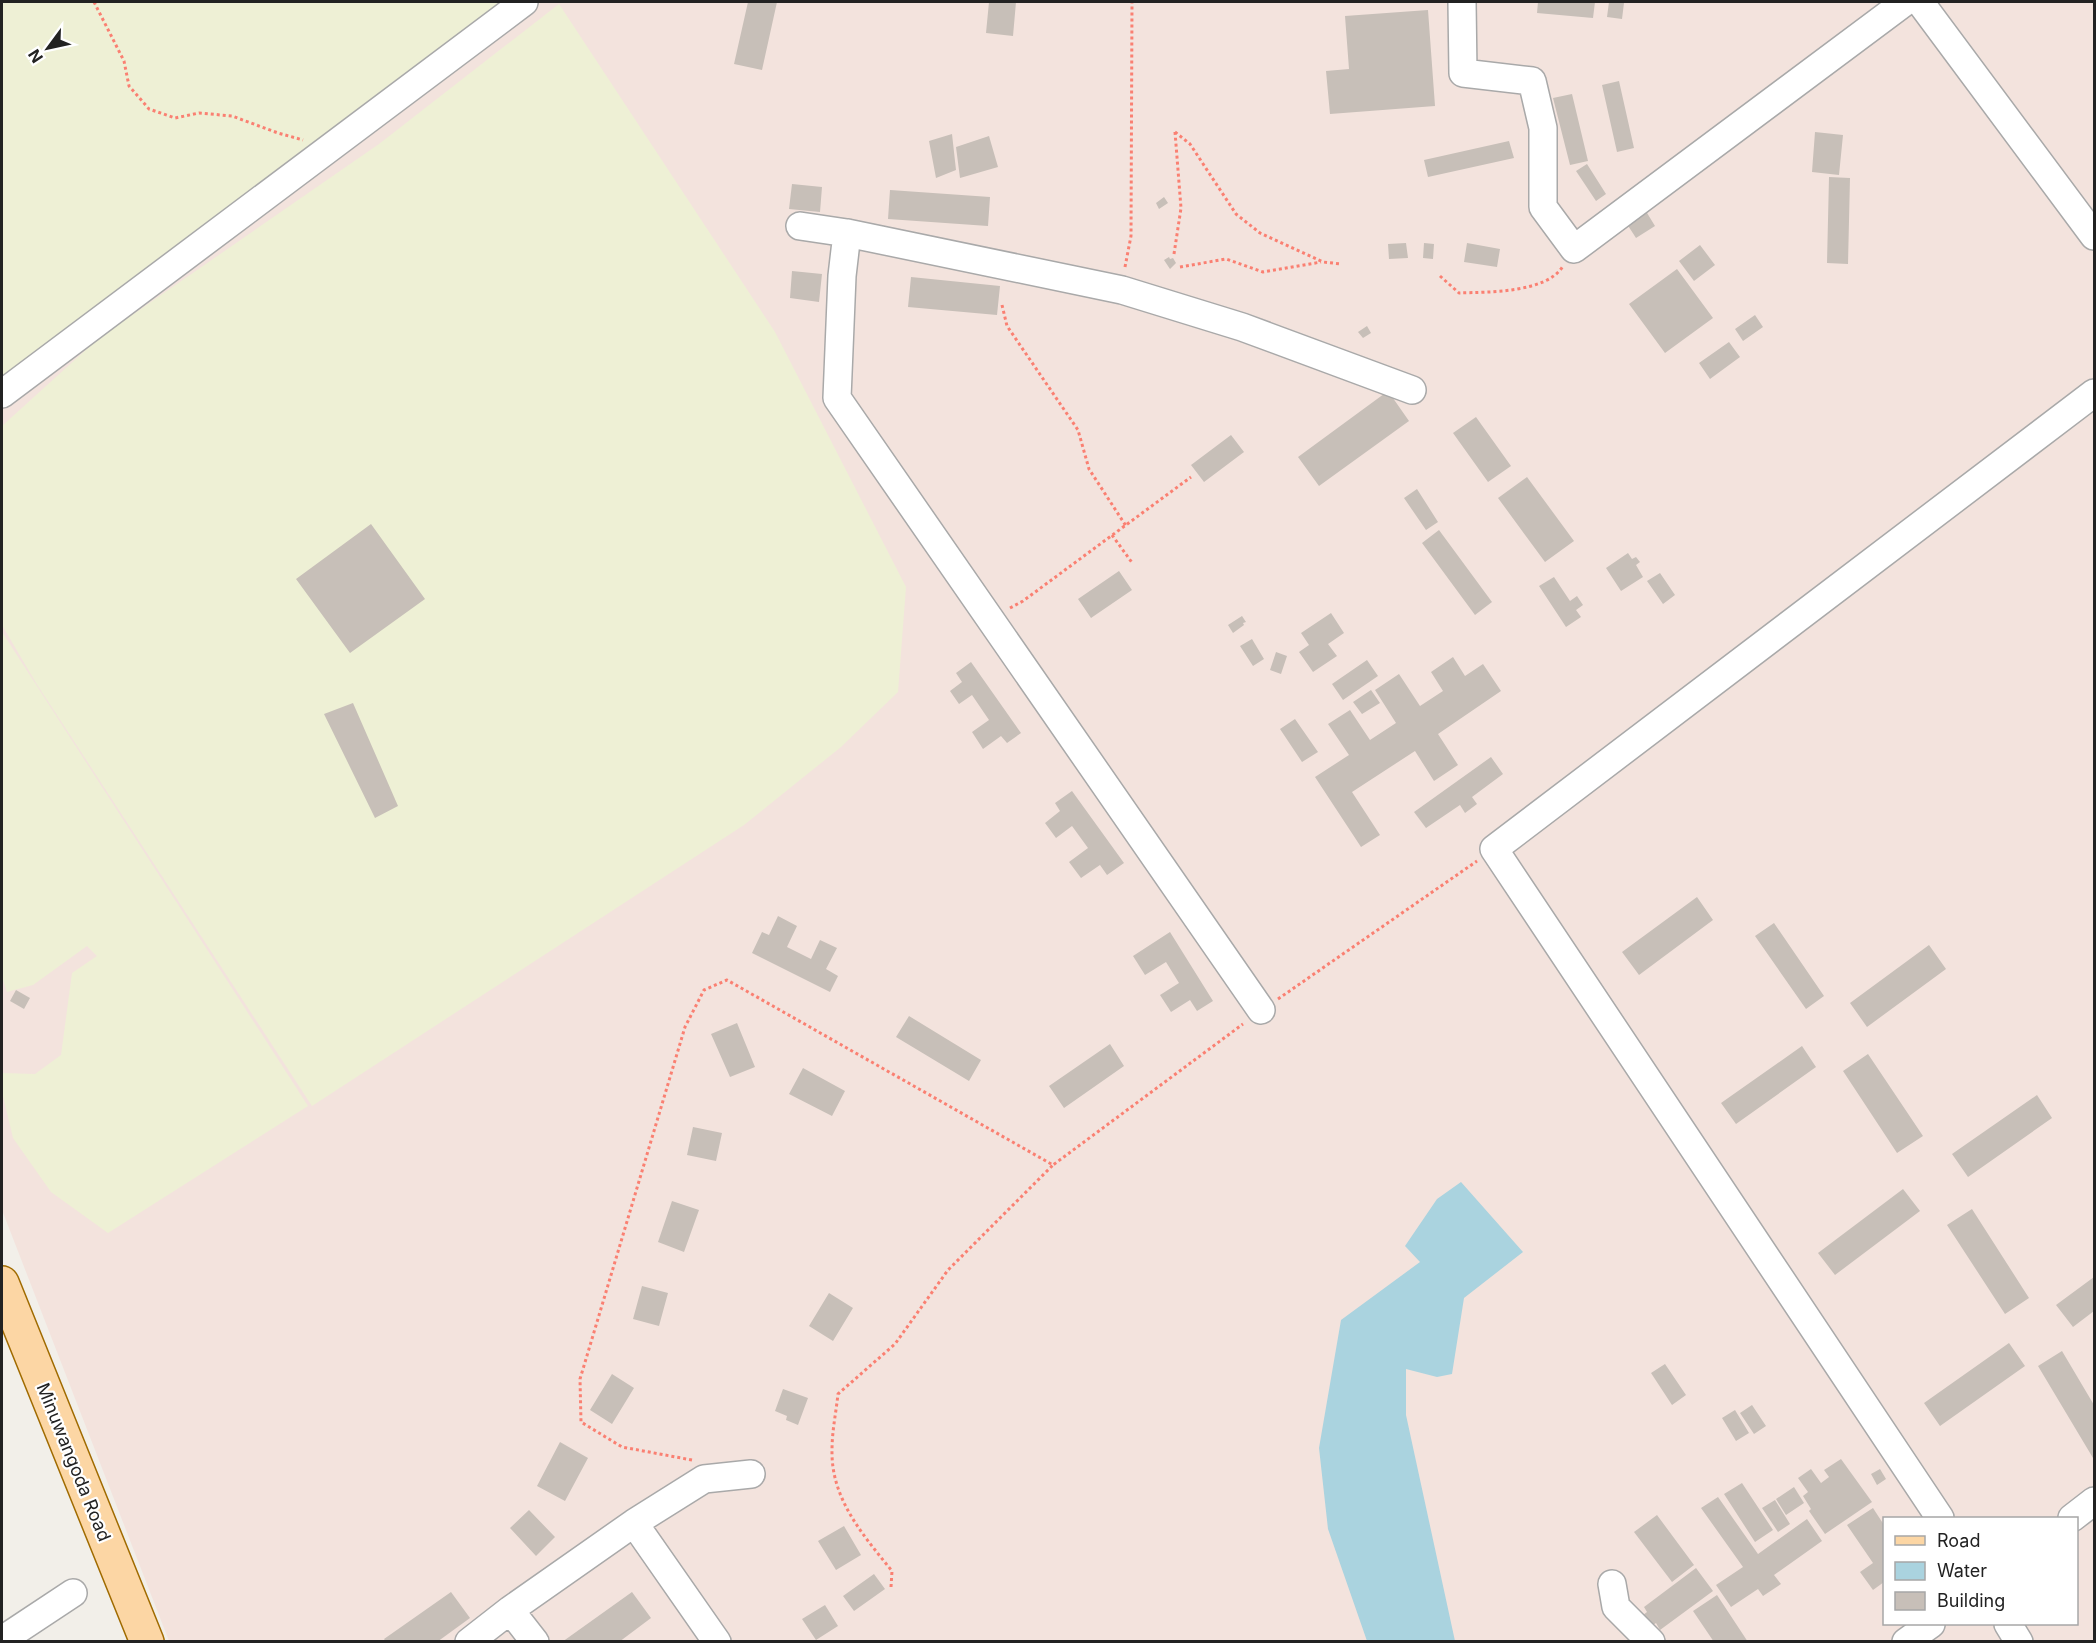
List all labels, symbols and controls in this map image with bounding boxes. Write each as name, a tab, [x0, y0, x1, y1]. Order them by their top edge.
north arrow	[18, 18, 78, 78]
text: N	[24, 46, 47, 67]
street label: Minuwangoda Road	[33, 1380, 115, 1544]
legend	[1883, 1517, 2078, 1625]
text: Road	[1937, 1530, 1980, 1551]
text: Water	[1937, 1560, 1987, 1581]
text: Building	[1937, 1590, 2005, 1611]

